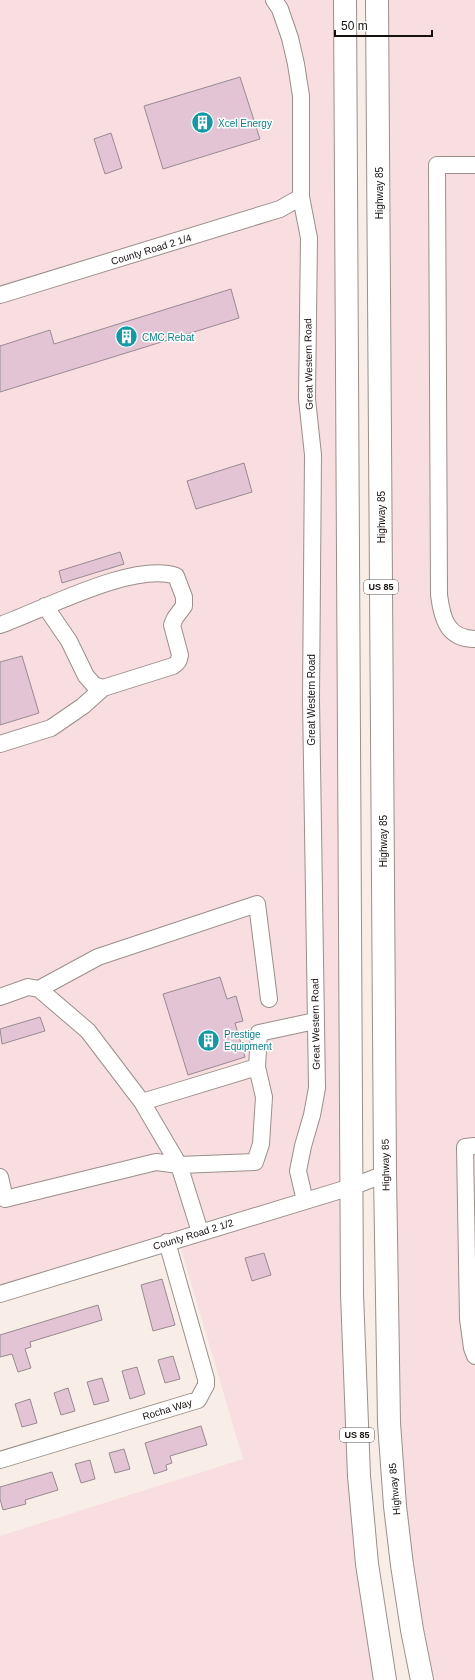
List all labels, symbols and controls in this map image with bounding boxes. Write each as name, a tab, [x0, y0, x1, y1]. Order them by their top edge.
scale bar	[335, 12, 432, 38]
text: 50 m	[341, 19, 368, 33]
building icon: Xcel Energy	[189, 110, 215, 136]
place label: Xcel Energy	[218, 118, 272, 129]
street label: Highway 85	[374, 166, 385, 219]
street label: County Road 2 1/4	[110, 232, 193, 267]
street label: Great Western Road	[302, 318, 315, 410]
building icon: CMC Rebat	[113, 324, 139, 350]
place label: CMC Rebat	[142, 332, 194, 343]
street label: Highway 85	[376, 490, 387, 543]
road number: US 85	[364, 580, 398, 594]
street label: Great Western Road	[306, 654, 317, 746]
street label: Highway 85	[378, 814, 389, 867]
street label: Great Western Road	[309, 978, 322, 1070]
building icon: Prestige Equipment	[196, 1027, 222, 1053]
place label: Prestige Equipment	[224, 1029, 272, 1052]
street label: Highway 85	[380, 1138, 391, 1191]
street label: County Road 2 1/2	[152, 1217, 235, 1252]
street label: Rocha Way	[141, 1397, 193, 1422]
road number: US 85	[340, 1428, 374, 1442]
street label: Highway 85	[387, 1462, 402, 1515]

